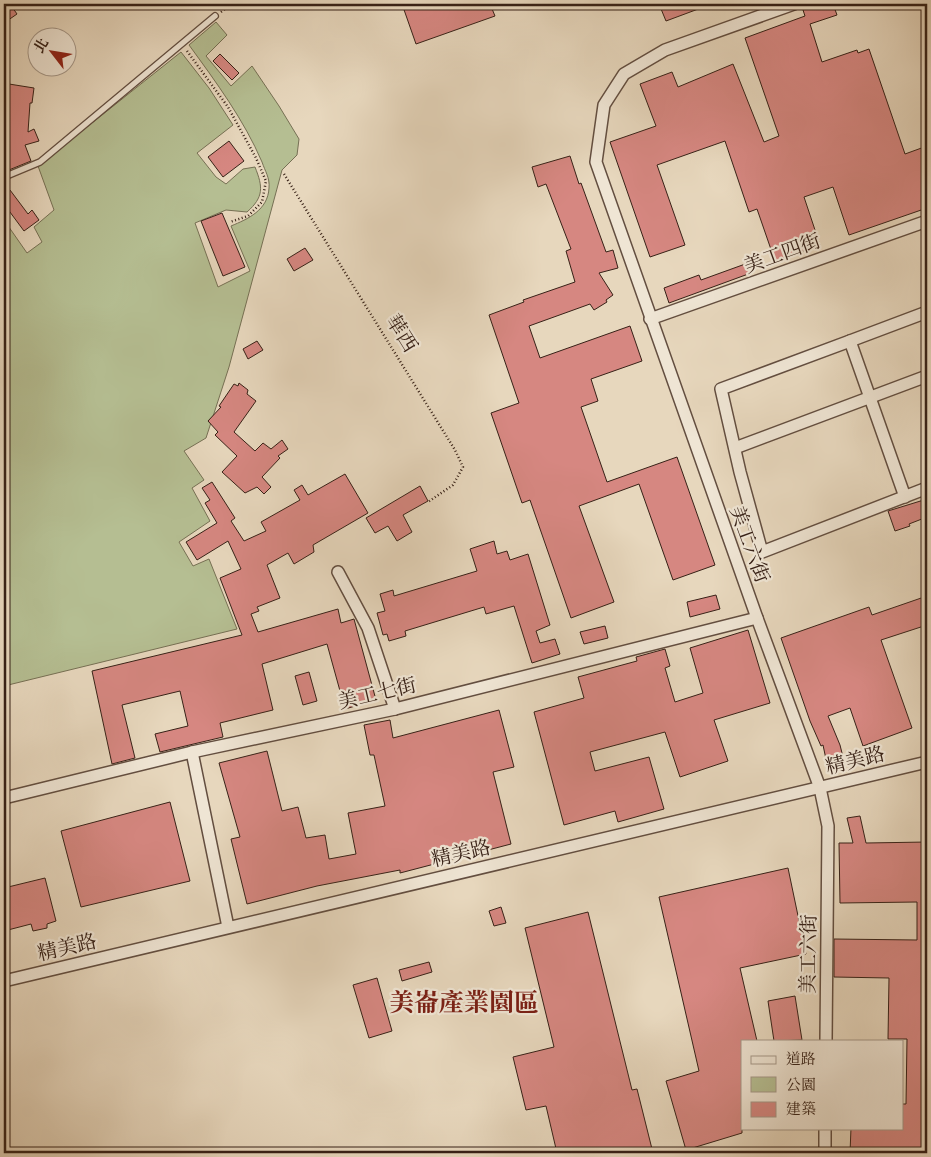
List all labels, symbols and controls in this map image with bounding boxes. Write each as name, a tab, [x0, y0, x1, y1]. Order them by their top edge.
north arrow	[28, 28, 78, 78]
text: 北	[30, 35, 52, 56]
street label: 美工四街	[740, 228, 824, 278]
street label: 華西	[381, 310, 423, 356]
street label: 美工六街	[725, 502, 775, 586]
street label: 美工七街	[335, 672, 419, 714]
street label: 精美路	[823, 741, 887, 779]
street label: 精美路	[429, 835, 493, 871]
street label: 美工六街	[795, 914, 821, 994]
street label: 精美路	[35, 929, 99, 965]
district label: 美崙產業園區	[389, 987, 539, 1018]
legend	[741, 1040, 904, 1130]
text: 道路	[786, 1050, 816, 1068]
text: 公園	[786, 1076, 816, 1094]
text: 建築	[786, 1100, 816, 1118]

